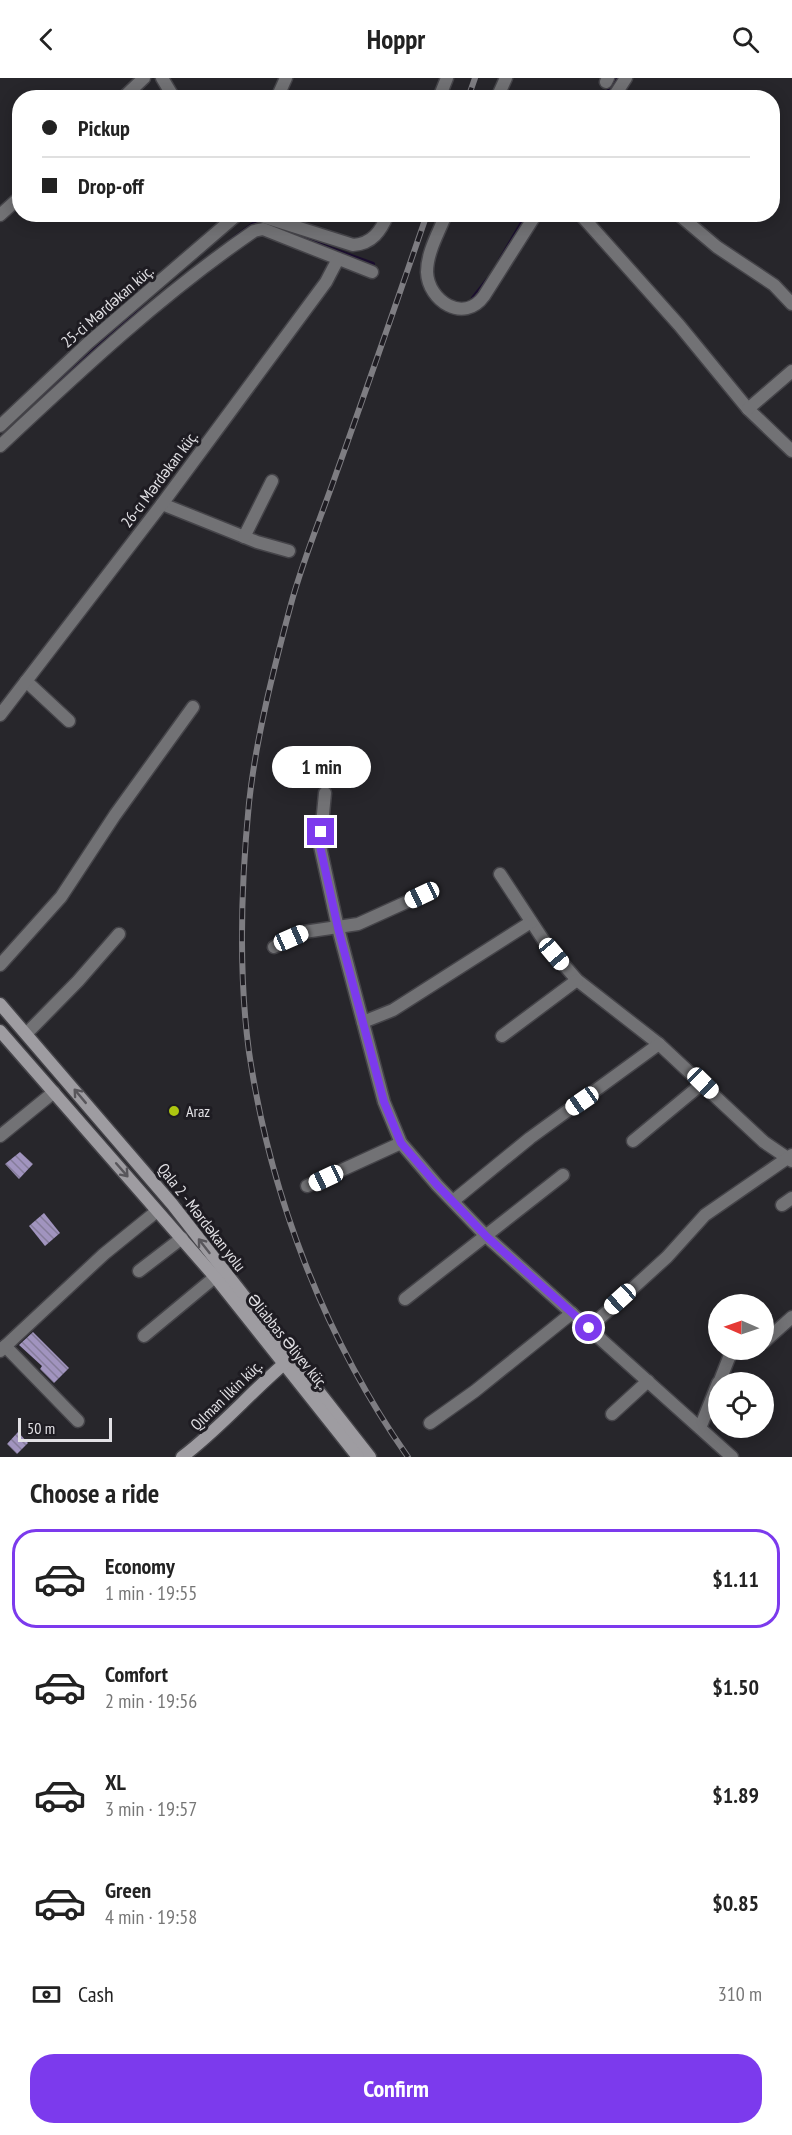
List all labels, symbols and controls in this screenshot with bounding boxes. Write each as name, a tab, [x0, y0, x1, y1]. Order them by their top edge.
text: Hoppr	[367, 22, 425, 56]
icon: back	[30, 23, 63, 56]
icon: search	[729, 23, 762, 56]
text: Pickup	[78, 114, 130, 142]
text: Drop-off	[78, 172, 144, 200]
street label: 25-ci Mərdəkan küç.	[57, 260, 157, 351]
street label: 26-cı Mərdəkan küç.	[116, 427, 202, 531]
callout: 1 min	[272, 745, 370, 787]
text: 1 min	[301, 754, 342, 780]
route end	[307, 818, 334, 845]
car	[402, 879, 442, 911]
car	[271, 922, 311, 954]
car	[536, 934, 572, 974]
car	[684, 1064, 722, 1102]
car	[562, 1083, 602, 1119]
one-way arrow	[73, 1088, 87, 1103]
place label: Araz	[186, 1101, 210, 1121]
marker: Araz	[167, 1104, 181, 1118]
street label: Qala 2 - Mərdəkan yolu	[153, 1159, 251, 1275]
one-way arrow	[115, 1162, 129, 1177]
car	[306, 1162, 346, 1194]
one-way arrow	[198, 1238, 211, 1254]
car	[601, 1280, 639, 1318]
street label: Əliabbas Əliyev küç.	[243, 1289, 333, 1393]
north arrow	[708, 1294, 774, 1360]
map controls	[708, 1294, 774, 1438]
route start	[575, 1314, 602, 1341]
street label: Qılman İlkin küç.	[186, 1356, 266, 1434]
button: locate	[708, 1372, 774, 1438]
scale bar	[18, 1415, 112, 1442]
text: 50 m	[27, 1418, 55, 1438]
text: Choose a ride	[30, 1476, 159, 1510]
icon: car	[33, 1552, 87, 1606]
text: Economy	[105, 1552, 175, 1580]
text: $1.11	[712, 1565, 759, 1593]
text: 1 min · 19:55	[105, 1580, 197, 1606]
icon: car	[33, 1660, 87, 1714]
text: Comfort	[105, 1660, 168, 1688]
text: $1.50	[712, 1673, 759, 1701]
text: 2 min · 19:56	[105, 1688, 197, 1714]
icon: car	[33, 1768, 87, 1822]
text: XL	[105, 1768, 126, 1796]
text: $1.89	[712, 1781, 759, 1809]
text: 3 min · 19:57	[105, 1796, 197, 1822]
icon: car	[33, 1876, 87, 1930]
text: Green	[105, 1876, 151, 1904]
text: $0.85	[712, 1889, 759, 1917]
text: 4 min · 19:58	[105, 1904, 197, 1930]
icon: cash	[30, 1978, 63, 2011]
text: Cash	[78, 1980, 114, 2008]
text: 310 m	[718, 1981, 762, 2007]
button: Confirm	[30, 2054, 762, 2123]

